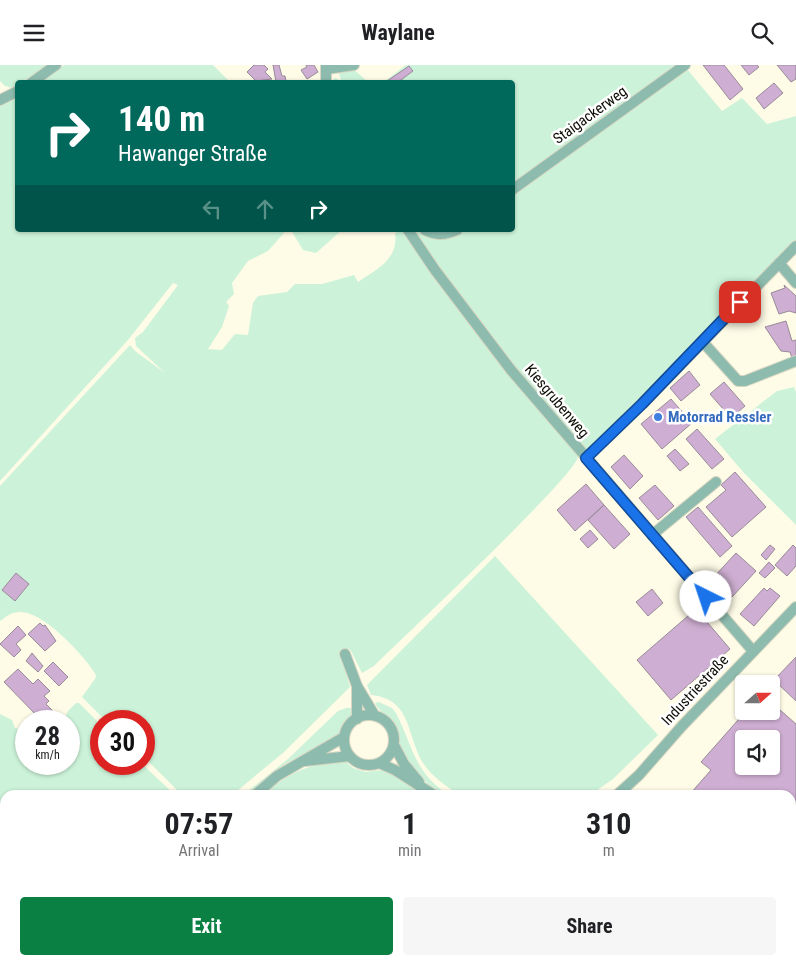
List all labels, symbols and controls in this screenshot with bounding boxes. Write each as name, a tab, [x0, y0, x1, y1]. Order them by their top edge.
icon: menu	[20, 19, 48, 47]
icon: search	[748, 19, 776, 47]
text: Waylane	[361, 20, 435, 45]
street label: Staigackerweg	[550, 82, 630, 148]
text: 140 m	[118, 99, 205, 140]
icon: right	[35, 100, 100, 165]
text: Hawanger Straße	[118, 141, 267, 166]
icon: left	[198, 195, 226, 223]
icon: ahead	[251, 195, 279, 223]
icon: right	[304, 195, 332, 223]
pin	[719, 281, 761, 323]
icon: arrive	[726, 288, 754, 316]
street label: Kiesgrubenweg	[521, 361, 593, 441]
place label: Motorrad Ressler	[668, 408, 771, 426]
marker: Motorrad Ressler	[652, 411, 664, 423]
position arrow	[679, 570, 731, 622]
street label: Industriestraße	[658, 651, 732, 729]
north arrow	[735, 675, 780, 720]
map controls	[735, 675, 780, 775]
speed limit sign: 30	[90, 710, 155, 775]
text: 28	[35, 722, 60, 751]
button: sound	[735, 730, 780, 775]
text: km/h	[35, 748, 60, 762]
text: 07:57	[165, 806, 233, 841]
text: 1	[402, 806, 417, 841]
text: 310	[586, 806, 631, 841]
text: Arrival	[179, 841, 219, 860]
text: min	[398, 841, 421, 860]
text: m	[603, 841, 615, 860]
button: Exit	[20, 897, 393, 955]
button: Share	[403, 897, 776, 955]

